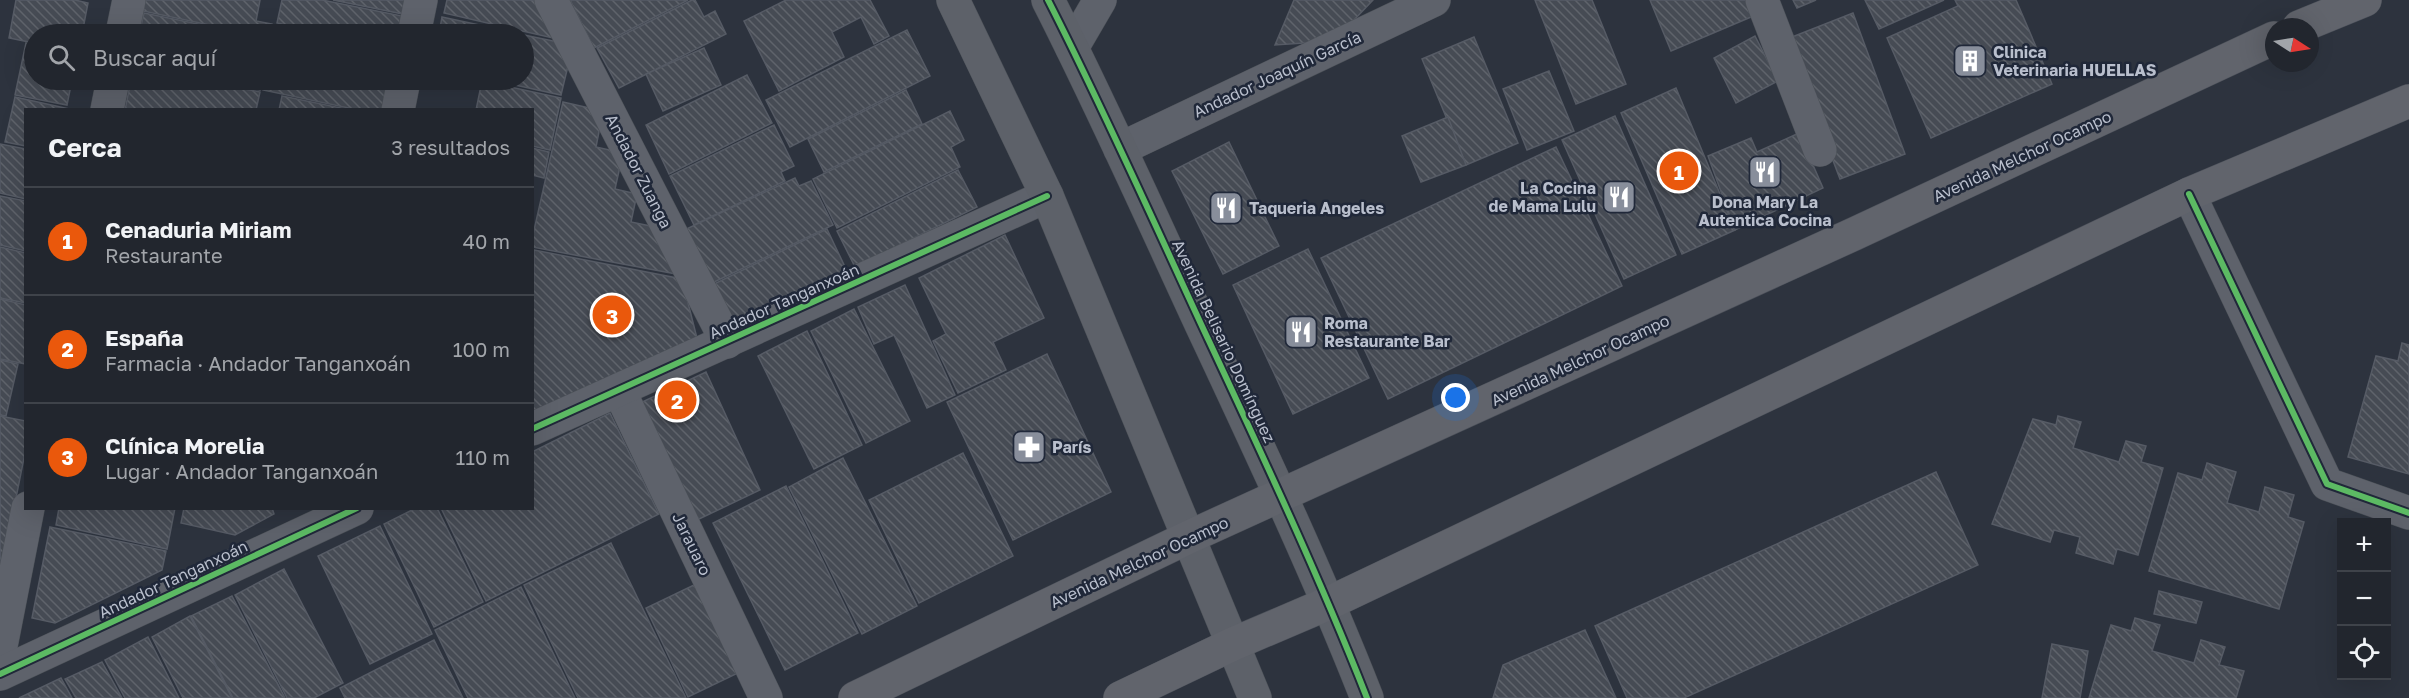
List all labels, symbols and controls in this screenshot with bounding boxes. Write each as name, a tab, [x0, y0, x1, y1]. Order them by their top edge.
north arrow	[2265, 18, 2319, 72]
search box	[24, 24, 534, 90]
street label: Andador Joaquín García	[1190, 26, 1364, 122]
icon: search	[45, 41, 78, 74]
place label: Clinica Veterinaria HUELLAS	[1993, 42, 2157, 80]
building icon: Clinica Veterinaria HUELLAS	[1952, 43, 1988, 79]
text: Buscar aquí	[93, 44, 216, 71]
street label: Avenida Melchor Ocampo	[1930, 106, 2114, 206]
street label: Andador Zuanga	[602, 110, 676, 232]
text: Cerca	[48, 132, 122, 163]
text: 3 resultados	[391, 135, 510, 159]
pin: 1	[1660, 148, 1698, 194]
restaurant icon: Dona Mary La Autentica Cocina	[1747, 154, 1783, 190]
place label: La Cocina de Mama Lulu	[1489, 178, 1596, 216]
restaurant icon: La Cocina de Mama Lulu	[1601, 179, 1637, 215]
restaurant icon: Taqueria Angeles	[1208, 190, 1244, 226]
place label: Dona Mary La Autentica Cocina	[1699, 192, 1831, 230]
place label: Taqueria Angeles	[1249, 198, 1384, 218]
text: Cenaduria Miriam	[105, 216, 291, 243]
text: 1	[62, 229, 73, 253]
text: 40 m	[463, 229, 510, 253]
street label: Avenida Belisario Domínguez	[1168, 236, 1280, 446]
text: Restaurante	[105, 243, 223, 267]
street label: Andador Tanganxoán	[706, 259, 862, 343]
pin: 3	[592, 292, 632, 338]
street label: Avenida Melchor Ocampo	[1488, 310, 1672, 410]
place label: Roma Restaurante Bar	[1324, 313, 1450, 351]
restaurant icon: Roma Restaurante Bar	[1283, 314, 1319, 350]
text: España	[105, 324, 183, 351]
text: 2	[61, 337, 74, 361]
text: 100 m	[453, 337, 510, 361]
text: Farmacia · Andador Tanganxoán	[105, 351, 411, 375]
pin: 2	[658, 378, 696, 422]
your location	[1441, 383, 1470, 412]
pharmacy icon: París	[1011, 429, 1047, 465]
text: Clínica Morelia	[105, 432, 264, 459]
place label: París	[1052, 437, 1091, 457]
text: 3	[61, 445, 74, 469]
text: 110 m	[456, 445, 510, 469]
text: Lugar · Andador Tanganxoán	[105, 459, 378, 483]
street label: Jarauaro	[668, 509, 716, 579]
street label: Avenida Melchor Ocampo	[1047, 512, 1231, 612]
map controls	[2337, 518, 2391, 680]
button: +	[2337, 518, 2391, 572]
street label: Andador Tanganxoán	[95, 536, 251, 622]
button: −	[2337, 572, 2391, 626]
button: locate	[2337, 626, 2391, 680]

